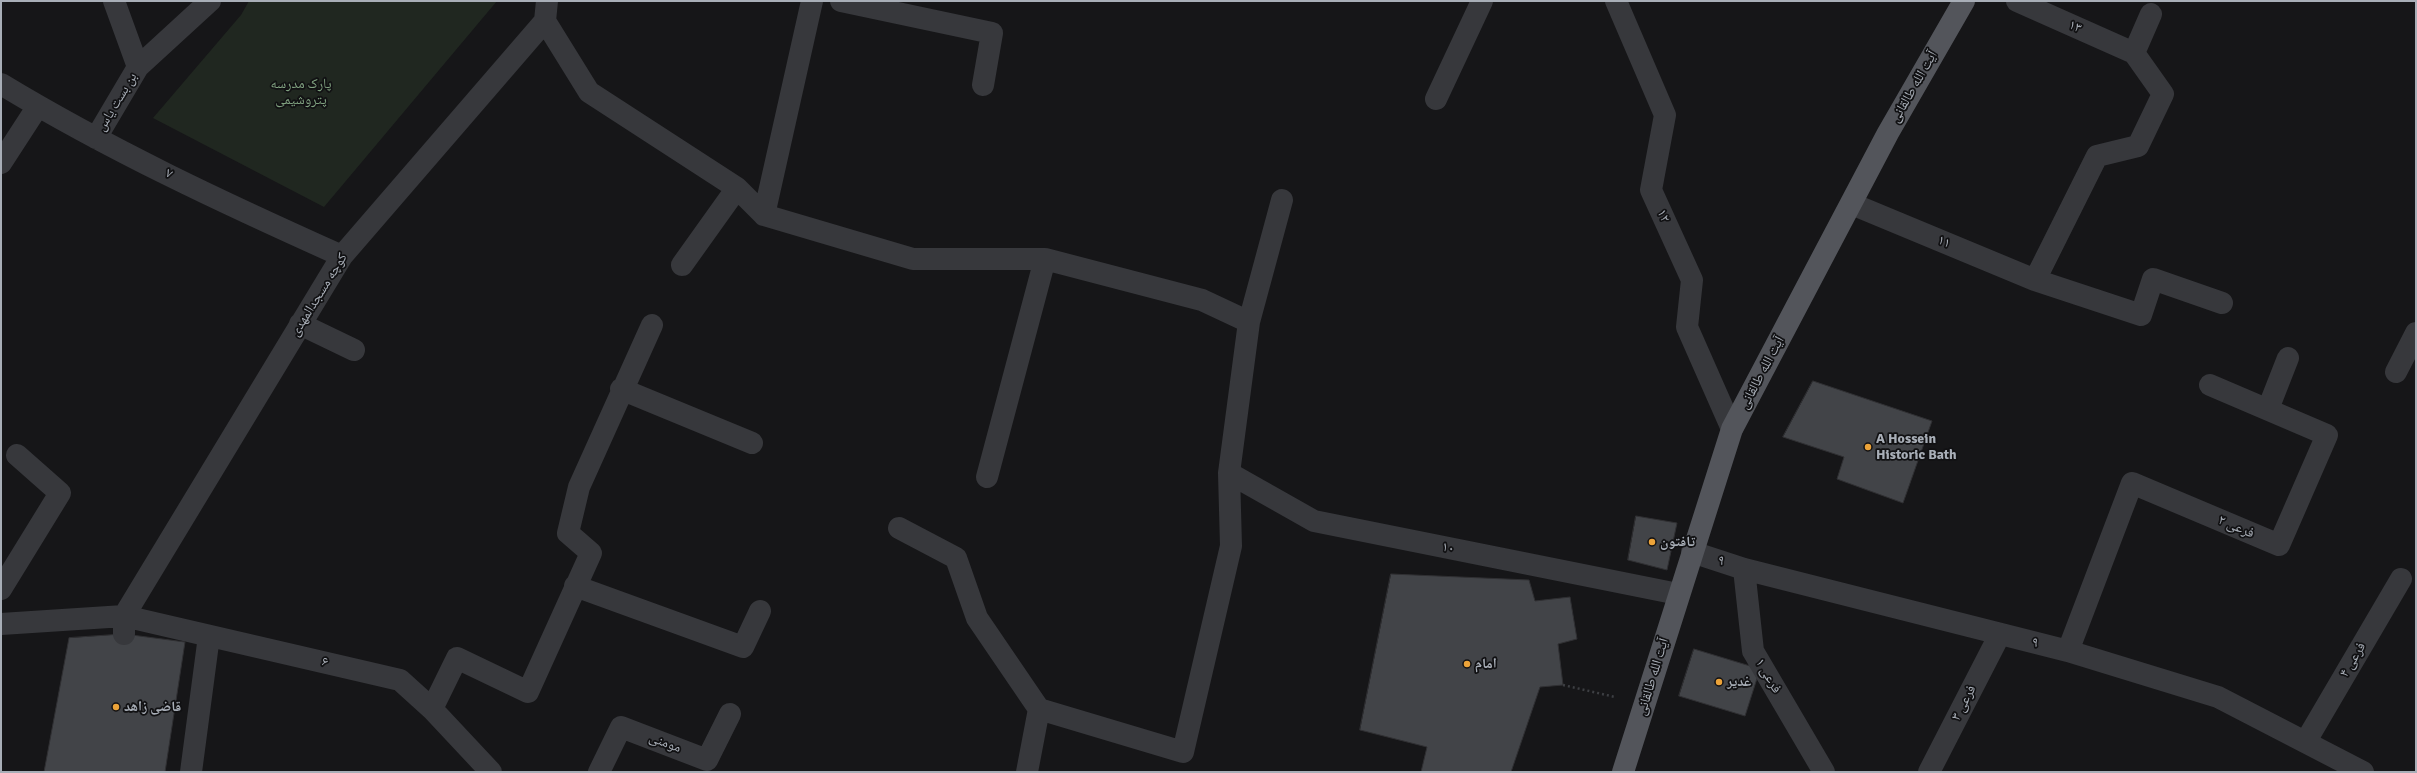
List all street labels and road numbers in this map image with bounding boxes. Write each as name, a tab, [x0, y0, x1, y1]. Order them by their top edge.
street label: ۱۳	[2066, 17, 2084, 37]
street label: آیت الله طالقانی	[1887, 48, 1941, 126]
street label: بن بست یاس	[93, 70, 141, 134]
street label: ۷	[162, 165, 176, 183]
street label: ۱۲	[1653, 207, 1673, 225]
street label: ۱۱	[1935, 232, 1953, 252]
street label: کوچه مسجدالمهدی	[287, 250, 351, 340]
street label: آیت الله طالقانی	[1736, 334, 1788, 412]
street label: فرعی ۲	[2215, 512, 2257, 542]
street label: ۱۰	[1440, 539, 1456, 557]
street label: ۹	[1715, 552, 1727, 570]
street label: ۹	[2030, 634, 2040, 652]
street label: آیت الله طالقانی	[1633, 636, 1673, 718]
street label: فرعی ۴	[2336, 640, 2370, 680]
street label: ۶	[320, 653, 330, 671]
street label: فرعی ۱	[1751, 656, 1785, 696]
street label: فرعی ۳	[1948, 682, 1980, 724]
street label: مومنی	[647, 729, 683, 757]

